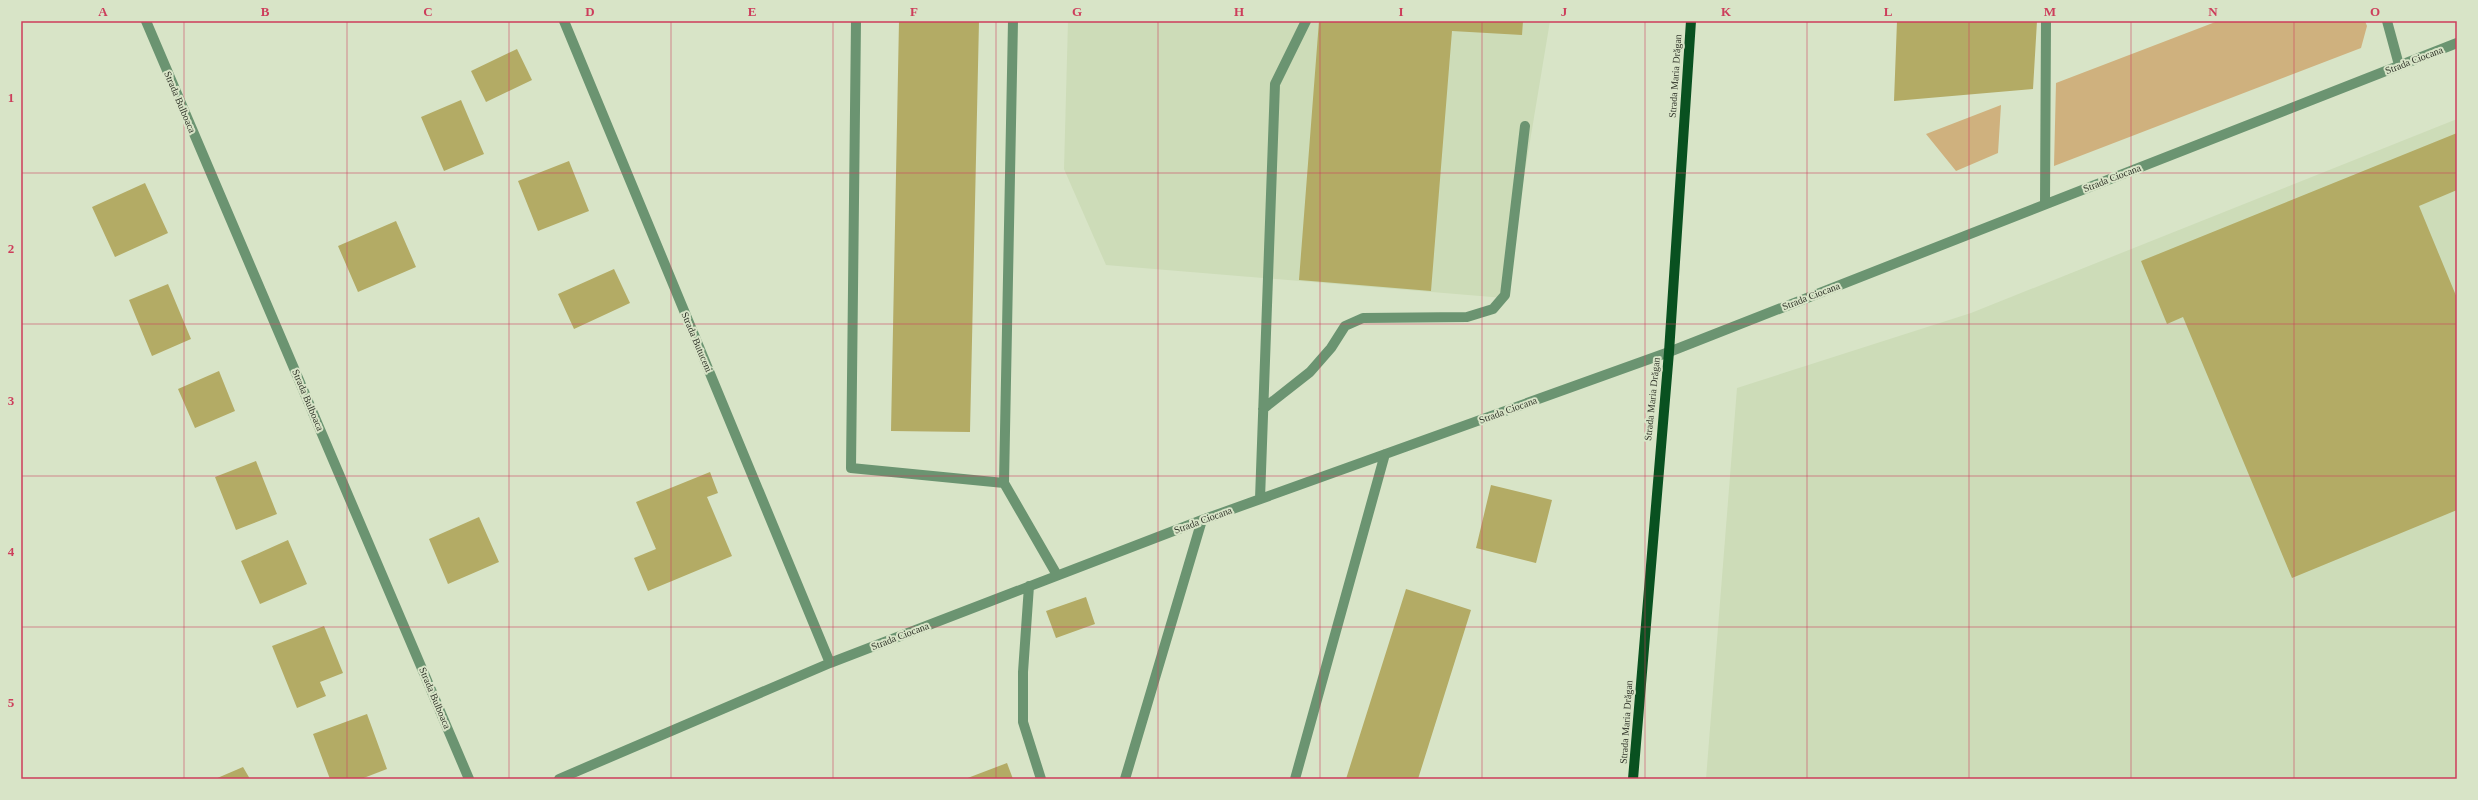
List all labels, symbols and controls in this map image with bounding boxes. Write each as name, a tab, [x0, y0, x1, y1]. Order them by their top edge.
text: A	[98, 4, 108, 19]
text: B	[261, 4, 270, 19]
text: C	[423, 4, 433, 19]
text: D	[585, 4, 595, 19]
text: E	[748, 4, 756, 19]
text: F	[910, 4, 918, 19]
text: G	[1072, 4, 1082, 19]
text: H	[1234, 4, 1244, 19]
text: I	[1398, 4, 1404, 19]
text: J	[1561, 4, 1568, 19]
text: K	[1721, 4, 1732, 19]
text: L	[1884, 4, 1893, 19]
text: M	[2044, 4, 2056, 19]
text: N	[2208, 4, 2218, 19]
text: O	[2370, 4, 2380, 19]
street label: Strada Maria Drăgan	[1667, 34, 1683, 118]
street label: Strada Ciocana	[2384, 44, 2445, 76]
street label: Strada Bulboaca	[162, 70, 198, 135]
text: 1	[8, 90, 14, 105]
street label: Strada Ciocana	[2082, 162, 2143, 194]
text: 2	[8, 241, 14, 256]
street label: Strada Ciocana	[1781, 280, 1842, 312]
street label: Strada Butuceni	[679, 310, 715, 374]
street label: Strada Maria Drăgan	[1642, 357, 1662, 441]
street label: Strada Bulboaca	[290, 368, 326, 433]
text: 3	[8, 393, 15, 408]
street label: Strada Ciocana	[1478, 394, 1539, 426]
street label: Strada Ciocana	[1173, 504, 1234, 536]
text: 4	[8, 544, 15, 559]
street label: Strada Ciocana	[870, 620, 931, 652]
street label: Strada Bulboaca	[417, 666, 453, 731]
street label: Strada Maria Drăgan	[1618, 680, 1634, 764]
text: 5	[8, 695, 15, 710]

